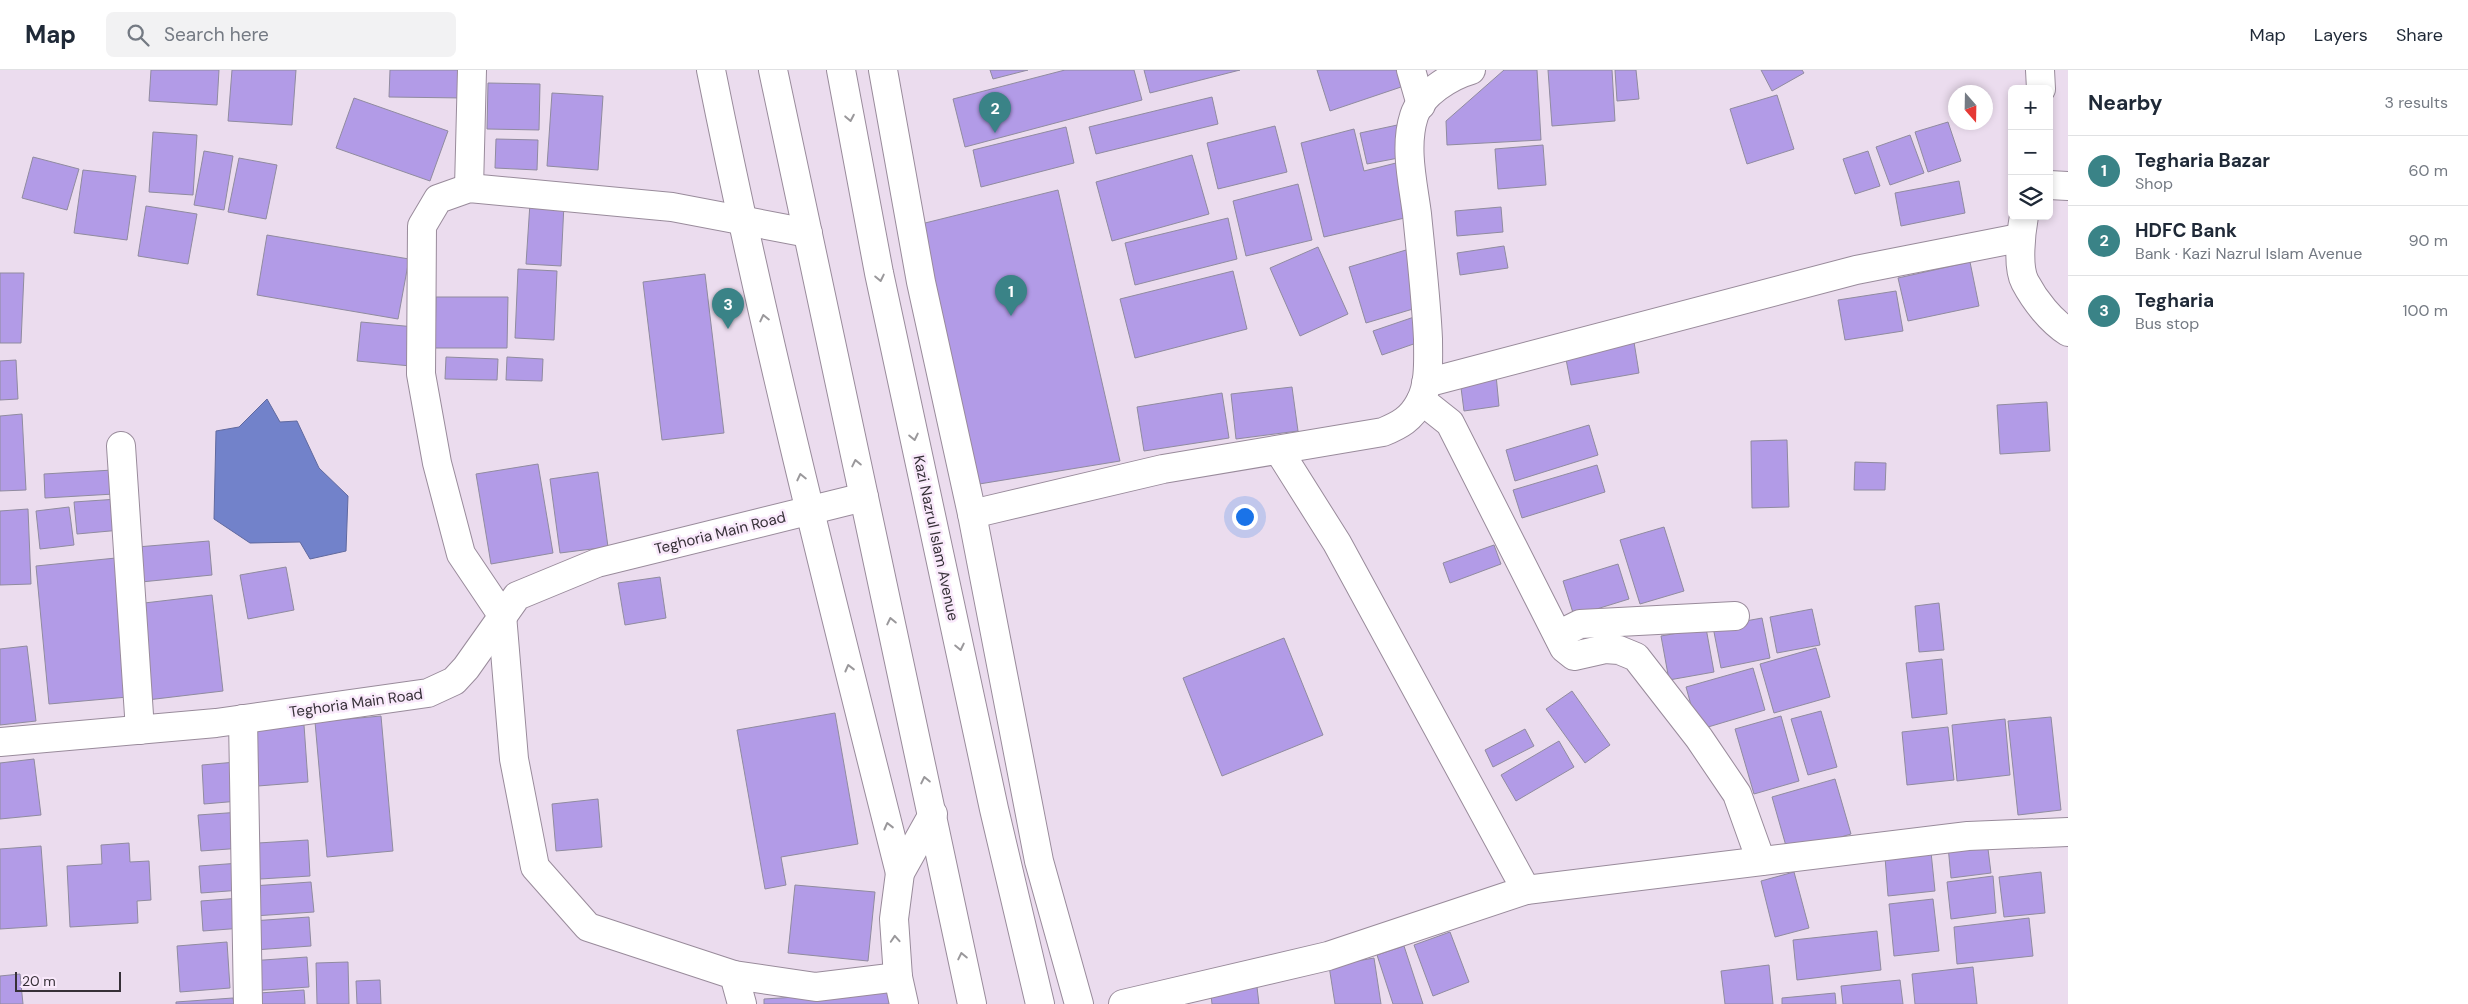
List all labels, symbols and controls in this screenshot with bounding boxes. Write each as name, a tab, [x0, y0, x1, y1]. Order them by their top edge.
search box	[106, 12, 456, 57]
text: Map	[25, 19, 76, 50]
icon: search	[124, 21, 152, 49]
text: Search here	[164, 22, 269, 47]
text: Map	[2250, 23, 2286, 47]
text: Layers	[2314, 23, 2368, 47]
text: Share	[2396, 23, 2443, 47]
north arrow	[1948, 85, 1993, 130]
map controls	[2008, 85, 2053, 220]
button: +	[2008, 85, 2053, 130]
text: Nearby	[2088, 89, 2162, 117]
pin: 2	[979, 92, 1011, 133]
text: 3 results	[2385, 92, 2448, 113]
one-way arrow	[844, 114, 855, 122]
button: −	[2008, 130, 2053, 175]
text: Tegharia Bazar	[2135, 148, 2270, 173]
text: 1	[2101, 160, 2107, 181]
text: 60 m	[2408, 160, 2448, 181]
text: Shop	[2135, 173, 2173, 194]
button: layers	[2008, 175, 2053, 220]
text: HDFC Bank	[2135, 218, 2237, 243]
text: 2	[2099, 230, 2109, 251]
text: 90 m	[2408, 230, 2448, 251]
text: Bank · Kazi Nazrul Islam Avenue	[2135, 243, 2362, 264]
one-way arrow	[874, 273, 885, 282]
pin: 1	[995, 275, 1027, 316]
pin: 3	[712, 288, 744, 329]
text: Tegharia	[2135, 288, 2214, 313]
text: 3	[2099, 300, 2109, 321]
text: 100 m	[2403, 300, 2448, 321]
text: Bus stop	[2135, 313, 2199, 334]
one-way arrow	[759, 314, 770, 323]
one-way arrow	[908, 432, 919, 441]
street label: Kazi Nazrul Islam Avenue	[909, 453, 963, 623]
one-way arrow	[852, 458, 862, 467]
one-way arrow	[796, 472, 807, 481]
your location	[1232, 504, 1258, 530]
street label: Teghoria Main Road	[652, 507, 788, 559]
one-way arrow	[886, 617, 897, 626]
one-way arrow	[954, 642, 965, 651]
one-way arrow	[844, 665, 854, 673]
street label: Teghoria Main Road	[288, 684, 424, 722]
one-way arrow	[920, 776, 931, 785]
one-way arrow	[883, 821, 894, 830]
one-way arrow	[890, 934, 901, 942]
one-way arrow	[958, 952, 968, 961]
scale bar	[15, 969, 121, 992]
text: 20 m	[22, 972, 56, 990]

